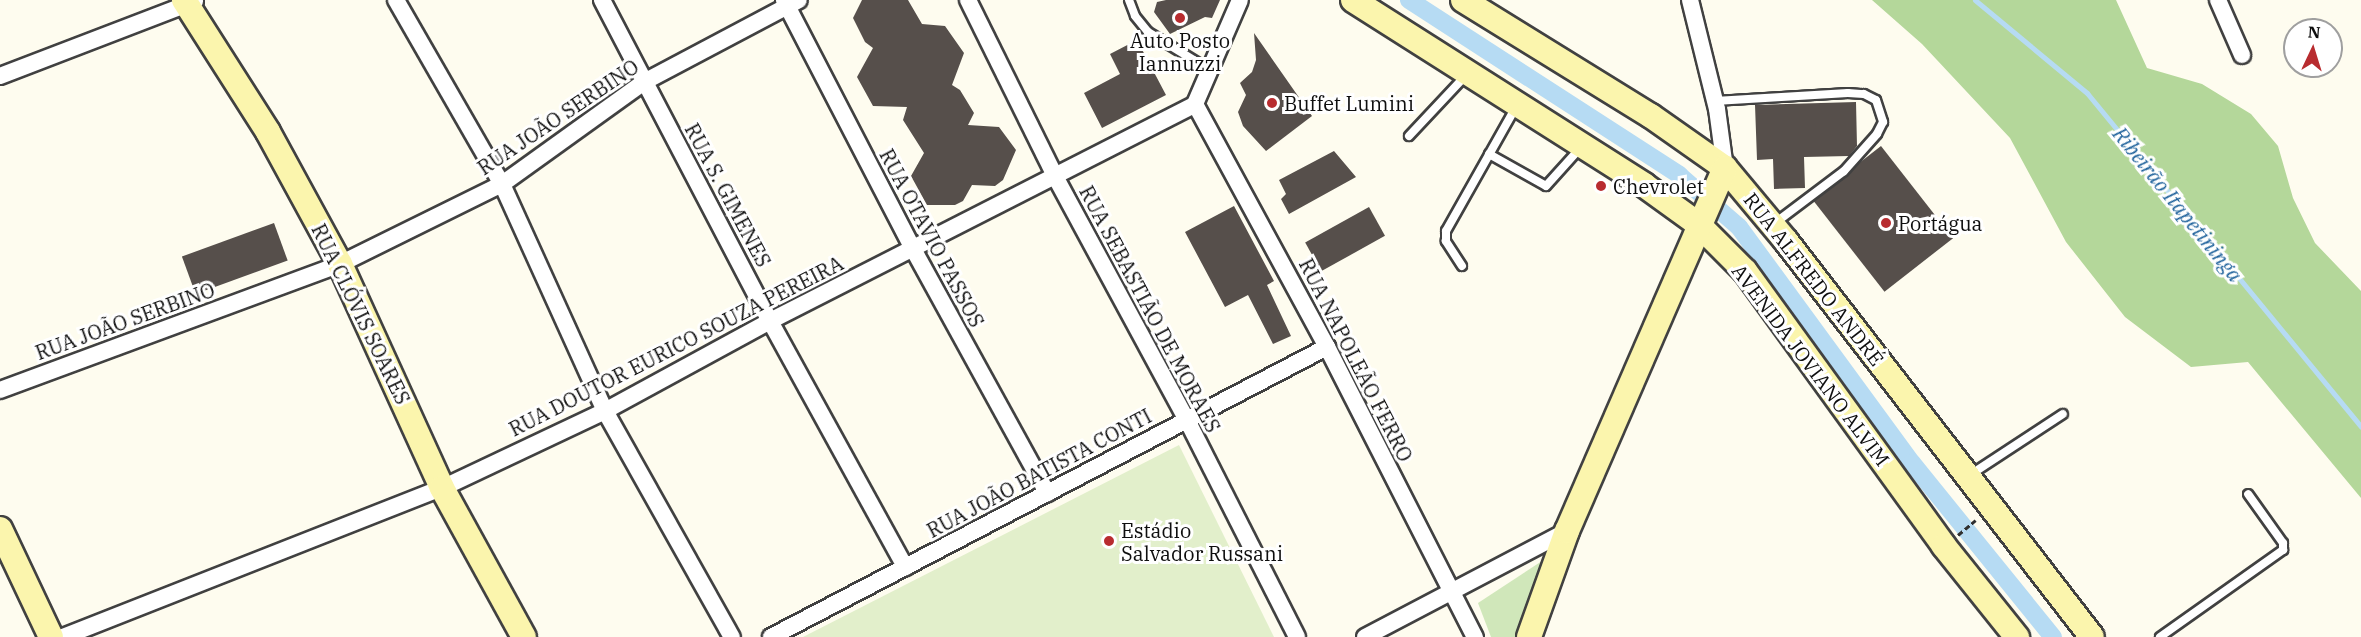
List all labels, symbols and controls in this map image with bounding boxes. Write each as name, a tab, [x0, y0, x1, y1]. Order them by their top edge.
marker: Auto Posto Iannuzzi	[1173, 11, 1187, 25]
north arrow	[2283, 18, 2343, 78]
text: N	[2307, 22, 2321, 42]
place label: Auto Posto Iannuzzi	[1130, 28, 1230, 75]
street label: RUA JOÃO SERBINO	[473, 54, 643, 180]
place label: Buffet Lumini	[1284, 91, 1414, 115]
marker: Buffet Lumini	[1265, 96, 1279, 110]
street label: RUA S. GIMENES	[680, 119, 776, 271]
water label: Ribeirão Itapetininga	[2108, 122, 2248, 286]
street label: RUA OTAVIO PASSOS	[875, 145, 989, 331]
place label: Chevrolet	[1613, 174, 1704, 198]
marker: Chevrolet	[1594, 179, 1608, 193]
street label: RUA SEBASTIÃO DE MORAES	[1075, 182, 1225, 436]
street label: RUA ALFREDO ANDRÉ	[1739, 188, 1889, 370]
place label: Portágua	[1898, 211, 1982, 235]
marker: Portágua	[1879, 216, 1893, 230]
street label: RUA CLÓVIS SOARES	[307, 220, 415, 408]
street label: RUA DOUTOR EURICO SOUZA PEREIRA	[505, 251, 847, 441]
street label: RUA NAPOLEÃO FERRO	[1294, 254, 1418, 466]
street label: AVENIDA JOVIANO ALVIM	[1727, 259, 1895, 471]
street label: RUA JOÃO SERBINO	[32, 277, 218, 365]
street label: RUA JOÃO BATISTA CONTI	[923, 404, 1155, 542]
place label: Estádio Salvador Russani	[1121, 518, 1283, 565]
marker: Estádio Salvador Russani	[1102, 534, 1116, 548]

